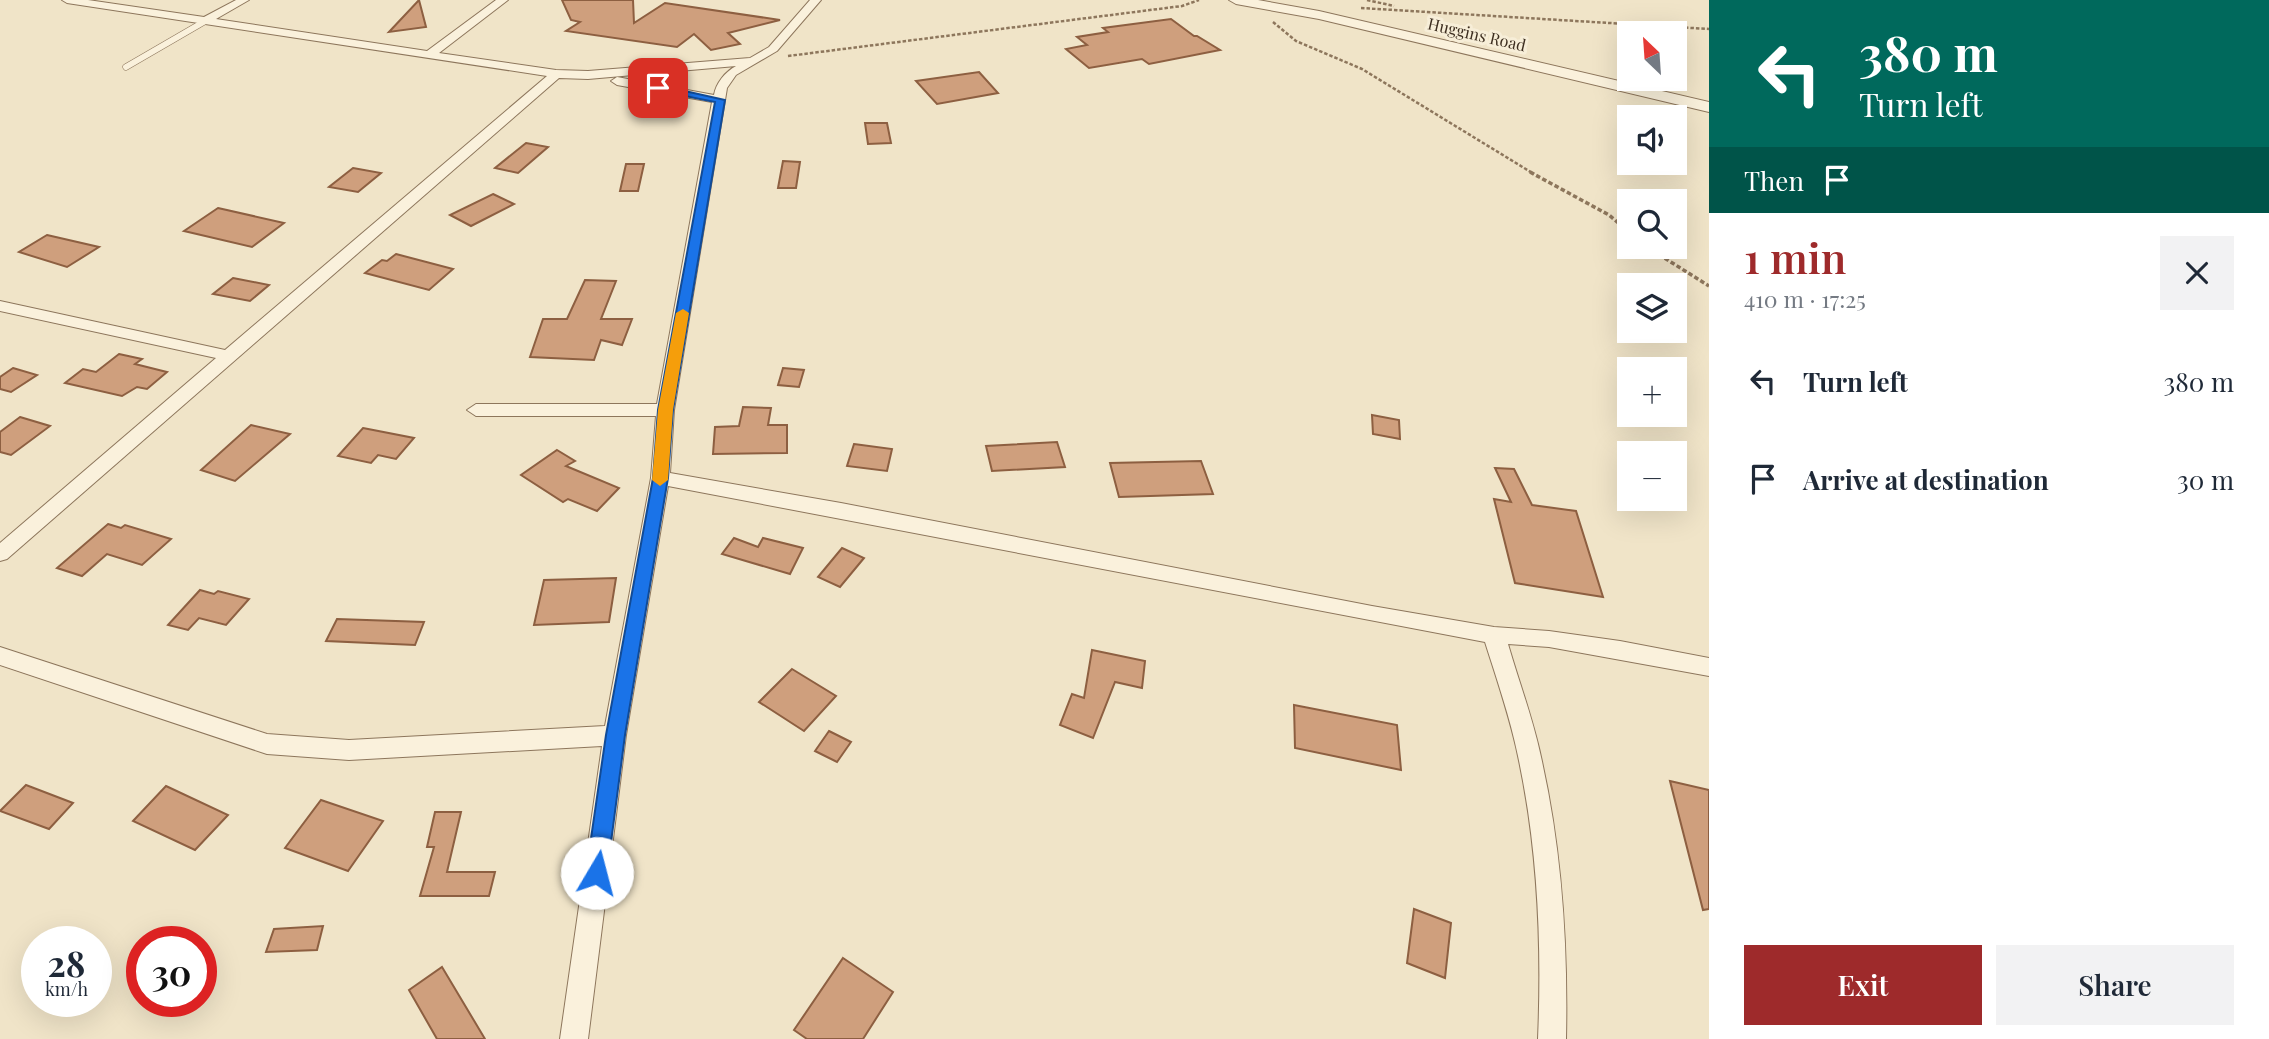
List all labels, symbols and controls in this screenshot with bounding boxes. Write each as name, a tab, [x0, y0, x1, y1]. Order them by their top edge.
street label: Huggins Road	[1426, 13, 1528, 55]
text: 380 m	[1859, 19, 1998, 84]
north arrow	[1617, 21, 1687, 91]
map controls	[1617, 21, 1687, 511]
icon: left	[1744, 28, 1835, 119]
pin	[628, 58, 688, 118]
icon: arrive	[639, 69, 677, 107]
text: Turn left	[1859, 82, 1983, 125]
button: sound	[1617, 105, 1687, 175]
icon: arrive	[1818, 161, 1856, 199]
text: Then	[1744, 163, 1804, 198]
button: search	[1617, 189, 1687, 259]
text: 1 min	[1744, 229, 1846, 285]
button: close	[2160, 236, 2234, 310]
button: layers	[1617, 273, 1687, 343]
text: 410 m · 17:25	[1744, 283, 1866, 314]
button: +	[1617, 357, 1687, 427]
icon: left	[1744, 362, 1782, 400]
text: Turn left	[1803, 364, 1908, 399]
text: 380 m	[2164, 364, 2234, 399]
button: −	[1617, 441, 1687, 511]
icon: arrive	[1744, 460, 1782, 498]
text: Arrive at destination	[1803, 462, 2049, 497]
text: 30 m	[2177, 462, 2234, 497]
position arrow	[560, 836, 634, 910]
speed limit sign: 30	[126, 926, 217, 1017]
text: 28	[48, 939, 85, 986]
button: Exit	[1744, 945, 1982, 1025]
button: Share	[1996, 945, 2234, 1025]
text: km/h	[45, 977, 88, 1001]

